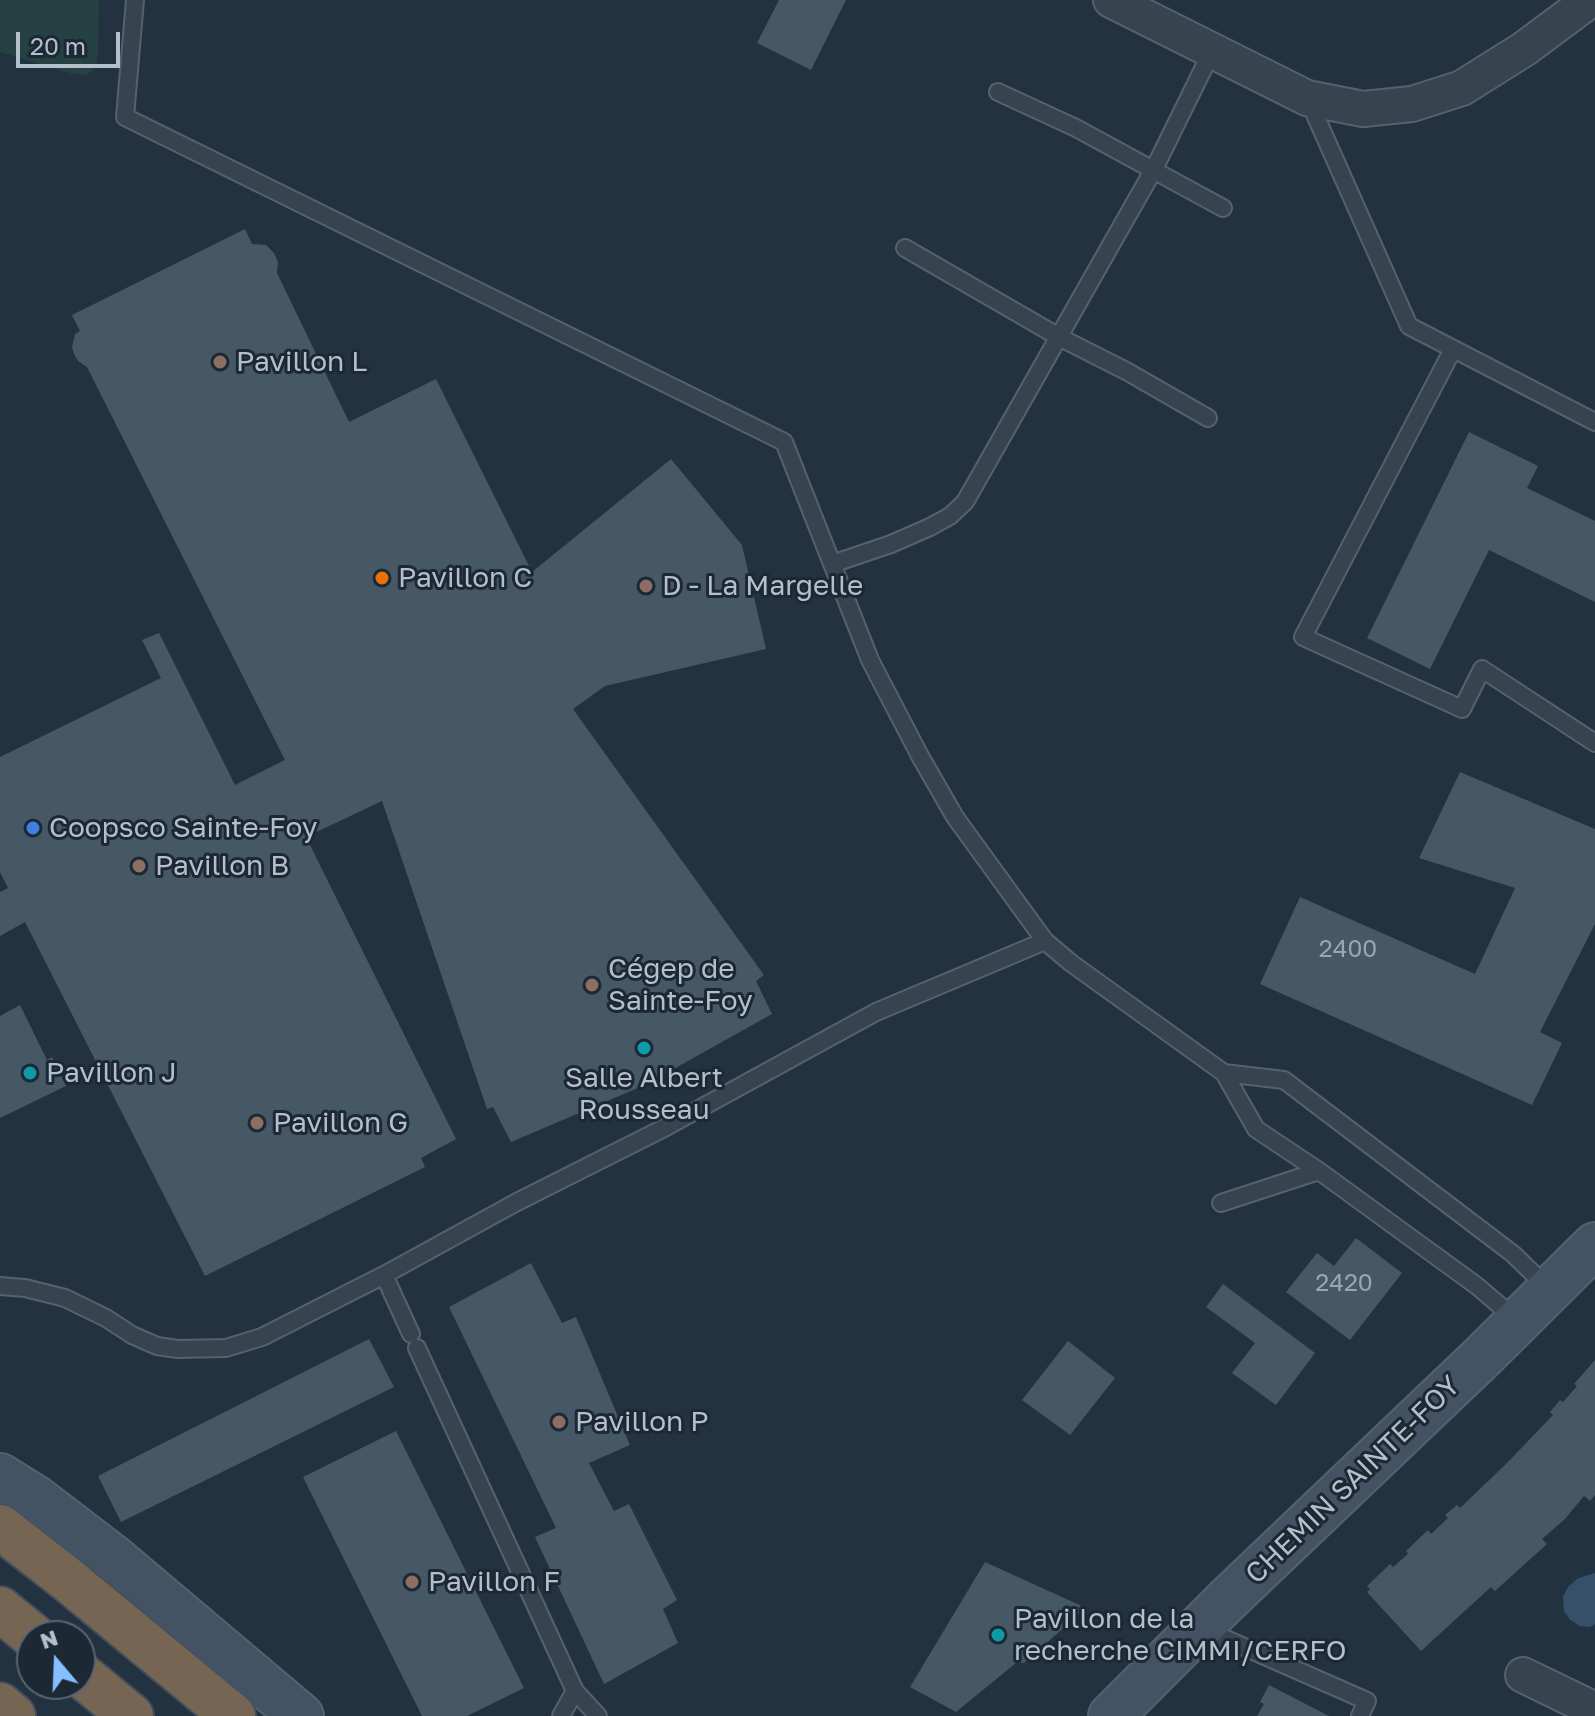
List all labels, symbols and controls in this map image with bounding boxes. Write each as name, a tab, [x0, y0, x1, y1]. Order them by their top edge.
scale bar	[20, 16, 124, 66]
text: 20 m	[30, 31, 86, 60]
place label: Pavillon L	[236, 345, 367, 379]
marker: Pavillon L	[211, 353, 229, 371]
place label: Pavillon C	[398, 561, 532, 595]
marker: Pavillon C	[373, 569, 391, 587]
place label: D - La Margelle	[662, 569, 863, 603]
marker: D - La Margelle	[637, 577, 655, 595]
place label: Coopsco Sainte-Foy	[49, 811, 317, 845]
marker: Coopsco Sainte-Foy	[24, 819, 42, 837]
place label: Pavillon B	[155, 849, 289, 883]
marker: Pavillon B	[130, 857, 148, 875]
house number: 2400	[1319, 935, 1377, 963]
place label: Cégep de Sainte-Foy	[608, 952, 753, 1018]
marker: Cégep de Sainte-Foy	[583, 976, 601, 994]
marker: Salle Albert Rousseau	[635, 1039, 653, 1057]
place label: Pavillon J	[46, 1056, 177, 1090]
place label: Salle Albert Rousseau	[565, 1061, 723, 1127]
marker: Pavillon J	[21, 1064, 39, 1082]
place label: Pavillon G	[273, 1106, 408, 1140]
marker: Pavillon G	[248, 1114, 266, 1132]
house number: 2420	[1315, 1269, 1373, 1297]
street label: CHEMIN SAINTE-FOY	[1239, 1369, 1467, 1591]
place label: Pavillon P	[575, 1405, 709, 1439]
marker: Pavillon P	[550, 1413, 568, 1431]
place label: Pavillon F	[428, 1565, 560, 1599]
marker: Pavillon F	[403, 1573, 421, 1591]
place label: Pavillon de la recherche CIMMI/CERFO	[1014, 1602, 1347, 1668]
north arrow	[16, 1620, 96, 1700]
text: N	[36, 1623, 61, 1654]
marker: Pavillon de la recherche CIMMI/CERFO	[989, 1626, 1007, 1644]

